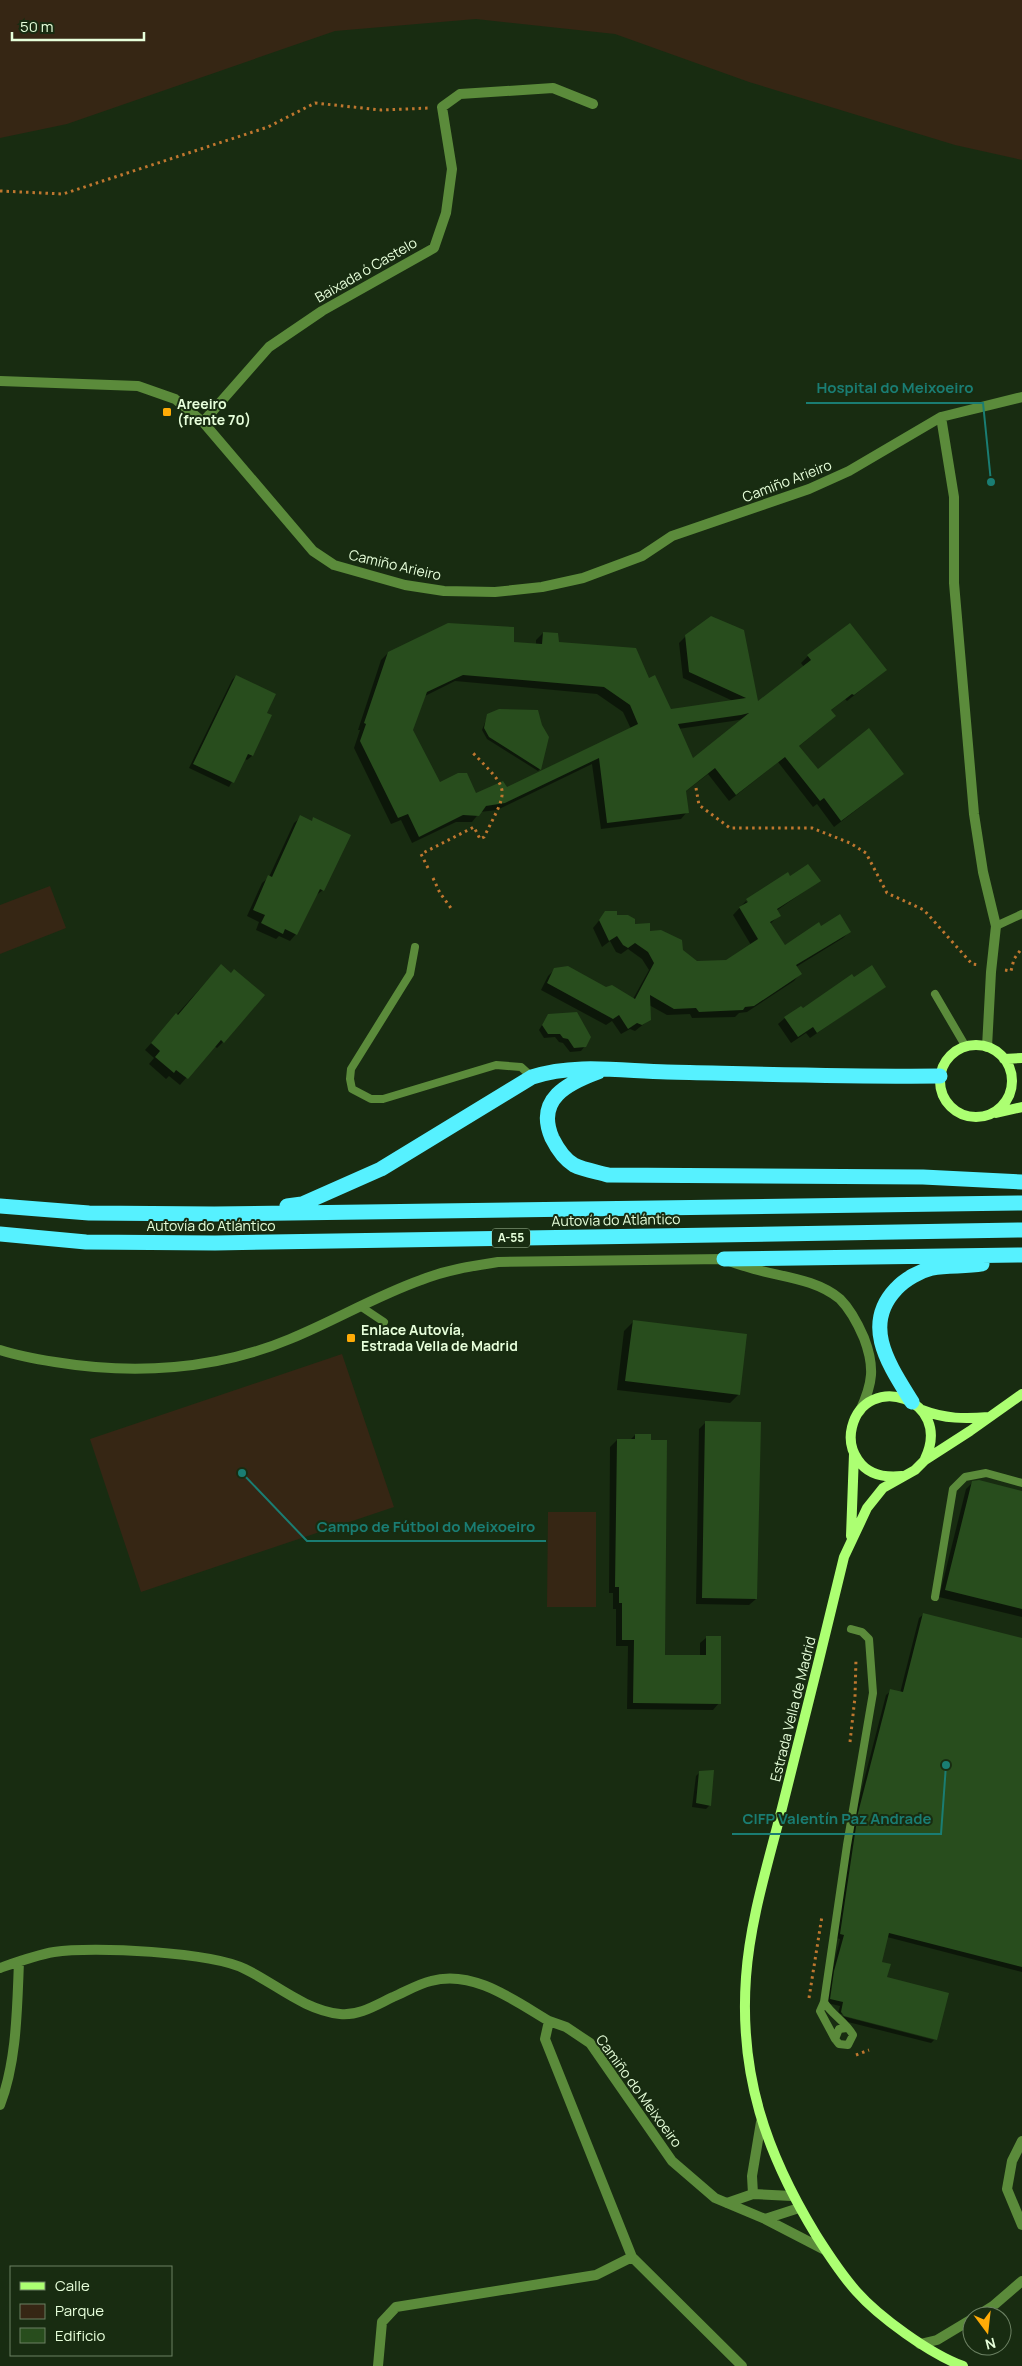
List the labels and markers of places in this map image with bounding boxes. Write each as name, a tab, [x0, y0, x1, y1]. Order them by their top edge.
callout: Hospital do Meixoeiro	[806, 373, 983, 403]
place label: Areeiro (frente 70)	[177, 394, 251, 429]
marker: Areeiro (frente 70)	[161, 406, 173, 418]
place label: Enlace Autovía, Estrada Vella de Madrid	[361, 1320, 518, 1355]
marker: Enlace Autovía, Estrada Vella de Madrid	[345, 1332, 357, 1344]
callout: Campo de Fútbol do Meixoeiro	[307, 1511, 546, 1541]
callout: CIFP Valentín Paz Andrade	[732, 1804, 941, 1834]

